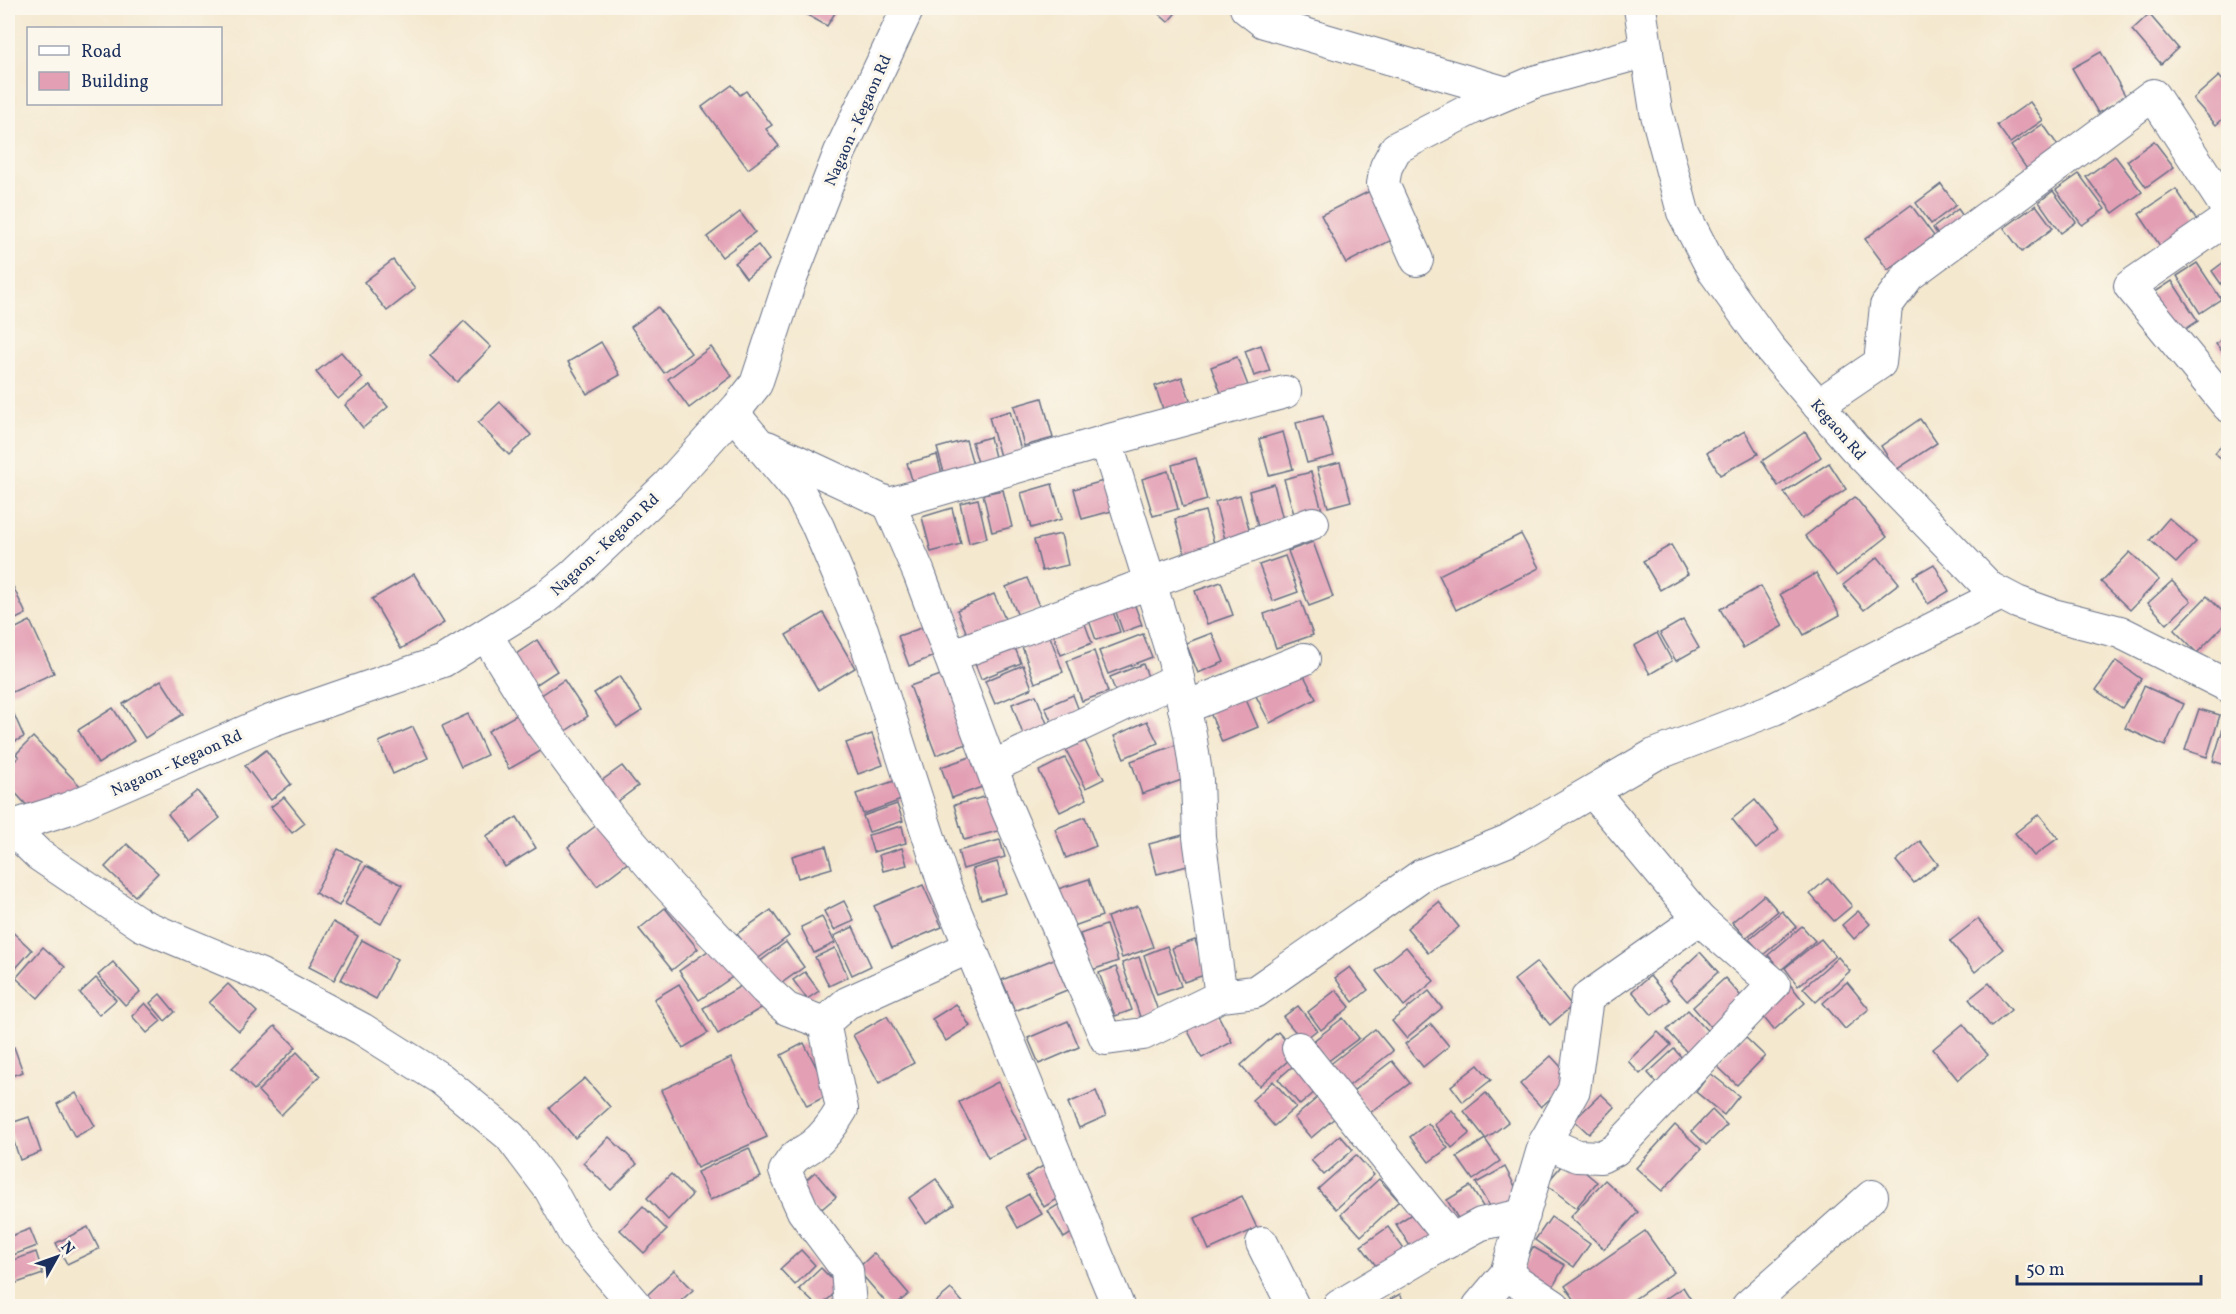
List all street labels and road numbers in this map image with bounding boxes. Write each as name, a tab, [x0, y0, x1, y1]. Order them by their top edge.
street label: Nagaon - Kegaon Rd	[820, 52, 898, 190]
street label: Kegaon Rd	[1805, 395, 1870, 466]
street label: Nagaon - Kegaon Rd	[546, 489, 665, 602]
street label: Nagaon - Kegaon Rd	[108, 725, 246, 803]

